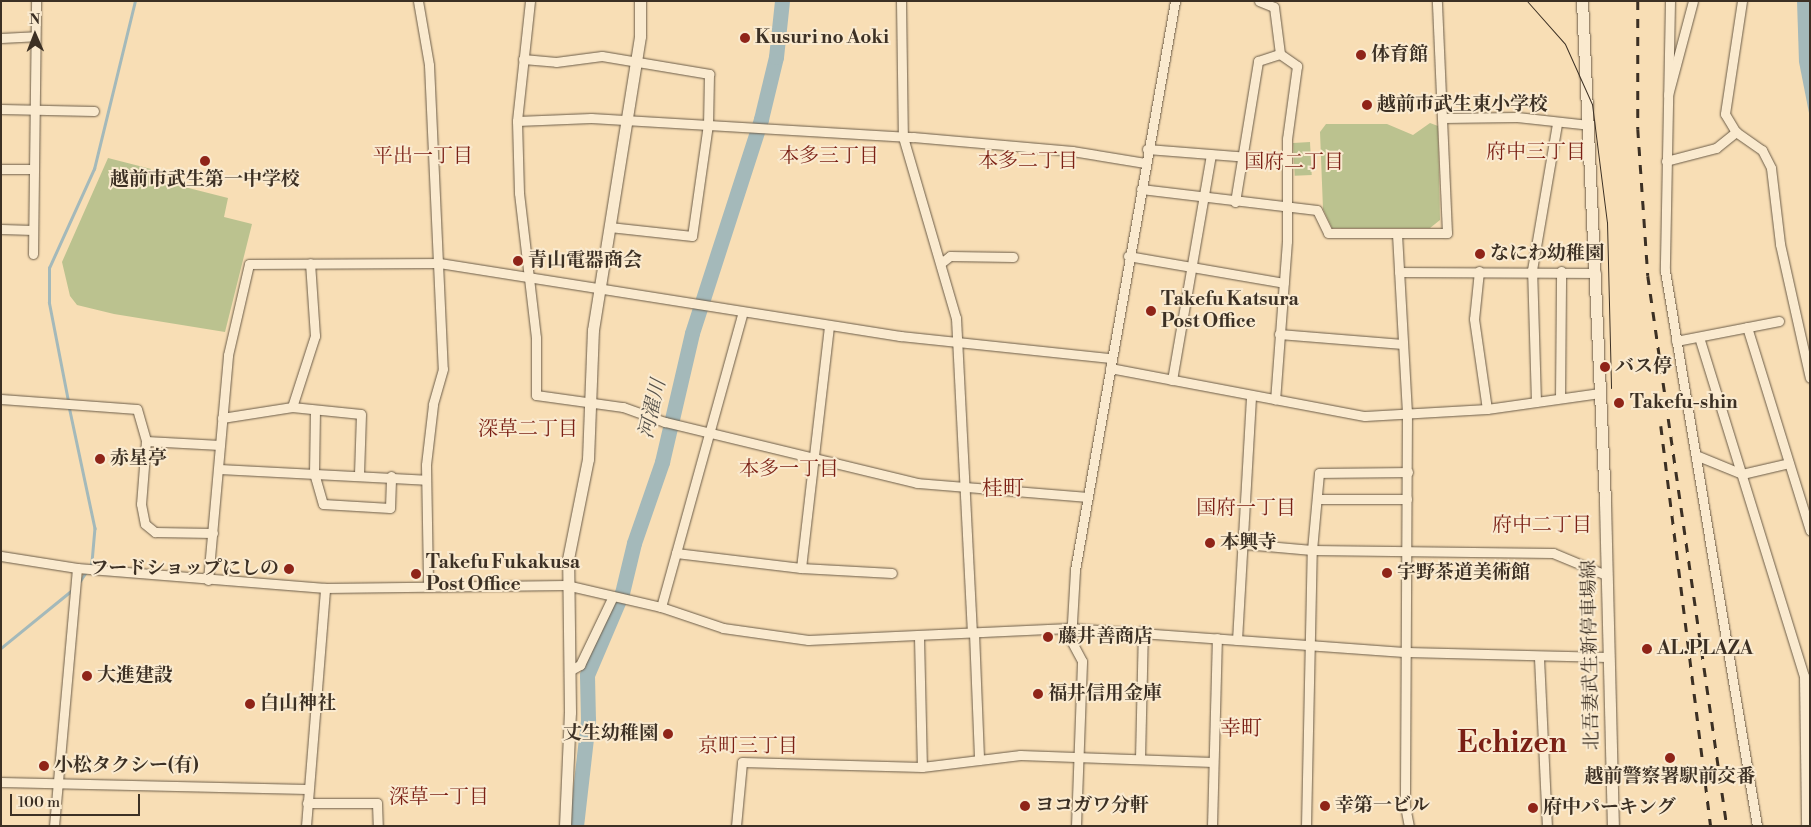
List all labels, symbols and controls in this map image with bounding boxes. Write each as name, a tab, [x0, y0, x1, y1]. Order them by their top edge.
north arrow	[10, 10, 60, 60]
text: N	[29, 11, 40, 29]
place label: Kusuri no Aoki	[755, 27, 889, 49]
marker: Kusuri no Aoki	[739, 32, 751, 44]
place label: 体育館	[1371, 44, 1428, 66]
marker: 体育館	[1355, 49, 1367, 61]
place label: 越前市武生東小学校	[1377, 94, 1548, 116]
marker: 越前市武生東小学校	[1361, 99, 1373, 111]
district label: 府中三丁目	[1486, 140, 1586, 164]
district label: 平出一丁目	[373, 144, 473, 168]
district label: 本多三丁目	[779, 144, 879, 168]
district label: 本多二丁目	[978, 149, 1078, 173]
district label: 国府二丁目	[1244, 150, 1344, 174]
marker: 越前市武生第一中学校	[199, 155, 211, 167]
place label: 越前市武生第一中学校	[110, 169, 300, 191]
place label: なにわ幼稚園	[1490, 243, 1604, 265]
marker: なにわ幼稚園	[1474, 248, 1486, 260]
place label: 青山電器商会	[528, 250, 642, 272]
marker: 青山電器商会	[512, 255, 524, 267]
place label: Takefu Katsura Post Office	[1161, 289, 1299, 333]
marker: Takefu Katsura Post Office	[1145, 305, 1157, 317]
place label: バス停	[1615, 356, 1672, 378]
marker: バス停	[1599, 361, 1611, 373]
water label: 河濯川	[635, 377, 671, 441]
place label: Takefu-shin	[1630, 392, 1738, 414]
marker: Takefu-shin	[1612, 396, 1626, 410]
district label: 深草二丁目	[478, 417, 578, 441]
place label: 赤星亭	[110, 448, 167, 470]
marker: 赤星亭	[94, 453, 106, 465]
district label: 本多一丁目	[739, 457, 839, 481]
district label: 桂町	[982, 476, 1024, 502]
district label: 国府一丁目	[1196, 496, 1296, 520]
district label: 府中二丁目	[1492, 513, 1592, 537]
place label: 本興寺	[1220, 532, 1277, 554]
marker: 本興寺	[1204, 537, 1216, 549]
place label: Takefu Fukakusa Post Office	[426, 552, 580, 596]
place label: フードショップにしの	[90, 558, 279, 580]
street label: 北吾妻武生新停車場線	[1578, 560, 1604, 750]
place label: 宇野茶道美術館	[1397, 562, 1530, 584]
marker: フードショップにしの	[283, 563, 295, 575]
marker: 宇野茶道美術館	[1381, 567, 1393, 579]
marker: Takefu Fukakusa Post Office	[410, 568, 422, 580]
place label: 藤井善商店	[1058, 626, 1153, 648]
marker: 藤井善商店	[1042, 631, 1054, 643]
place label: AL.PLAZA	[1657, 638, 1753, 660]
marker: AL.PLAZA	[1641, 643, 1653, 655]
place label: 大進建設	[97, 665, 173, 687]
marker: 大進建設	[81, 670, 93, 682]
place label: 福井信用金庫	[1048, 683, 1162, 705]
marker: 福井信用金庫	[1032, 688, 1044, 700]
place label: 白山神社	[260, 693, 336, 715]
marker: 白山神社	[244, 698, 256, 710]
district label: 幸町	[1220, 716, 1262, 742]
place label: 丈生幼稚園	[563, 723, 658, 745]
district label: Echizen	[1457, 727, 1567, 761]
marker: 丈生幼稚園	[662, 728, 674, 740]
district label: 京町三丁目	[698, 734, 798, 758]
marker: 越前警察署駅前交番	[1664, 752, 1676, 764]
place label: 小松タクシー(有)	[54, 755, 199, 777]
marker: 小松タクシー(有)	[38, 760, 50, 772]
place label: 越前警察署駅前交番	[1585, 766, 1755, 788]
scale bar	[12, 784, 142, 816]
district label: 深草一丁目	[389, 785, 489, 809]
text: 100 m	[18, 793, 60, 812]
place label: ヨコガワ分軒	[1035, 795, 1149, 817]
place label: 幸第一ビル	[1335, 795, 1430, 817]
place label: 府中パーキング	[1543, 797, 1676, 819]
marker: ヨコガワ分軒	[1019, 800, 1031, 812]
marker: 幸第一ビル	[1319, 800, 1331, 812]
marker: 府中パーキング	[1527, 802, 1539, 814]

